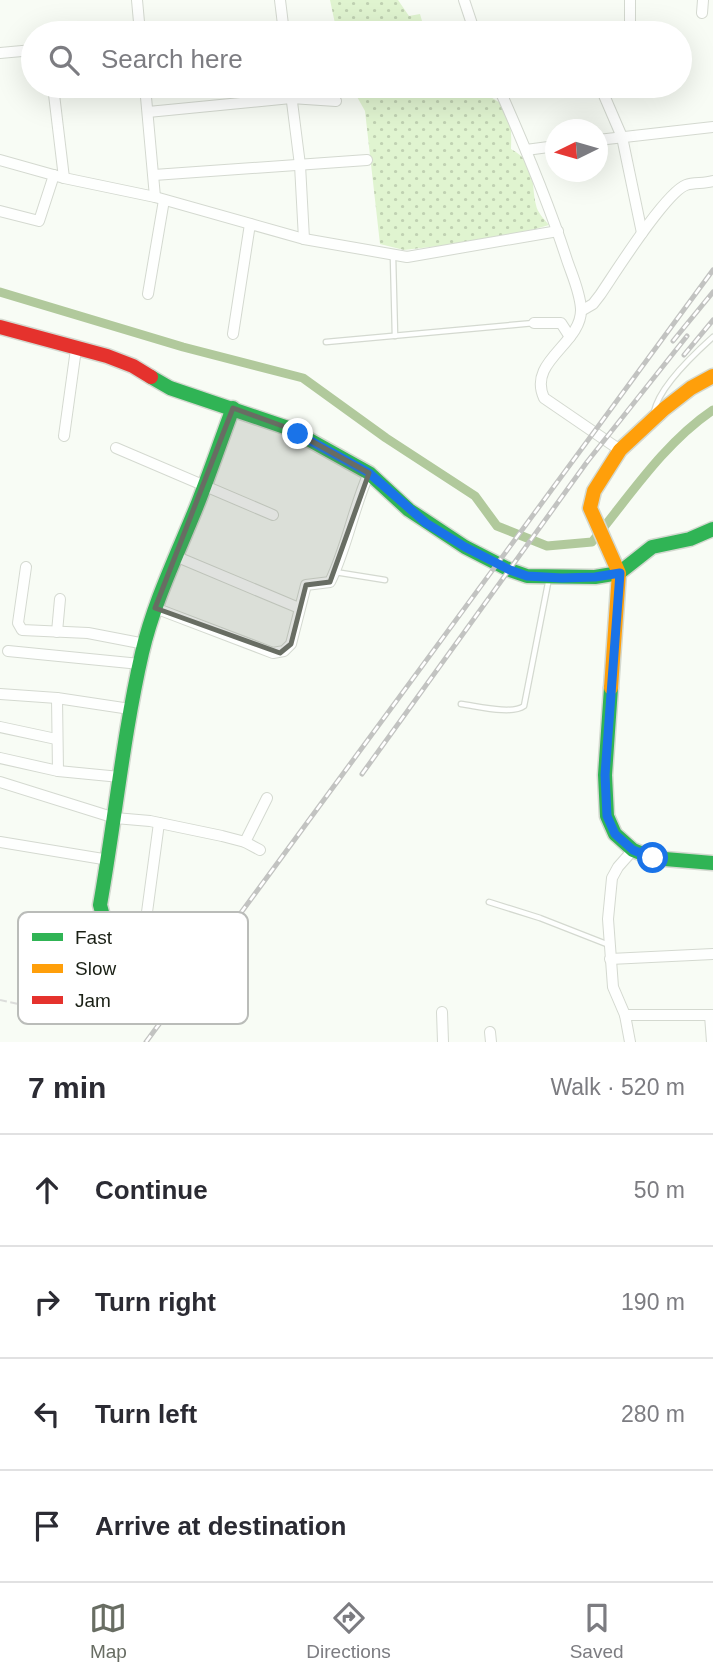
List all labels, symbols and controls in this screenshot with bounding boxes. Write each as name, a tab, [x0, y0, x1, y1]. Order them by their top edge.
search box	[21, 21, 692, 98]
icon: search	[45, 41, 83, 79]
text: Search here	[101, 44, 243, 74]
north arrow	[545, 119, 608, 182]
route end	[282, 418, 313, 449]
route start	[637, 842, 668, 873]
legend	[18, 912, 248, 1024]
text: Fast	[75, 927, 113, 948]
text: Slow	[75, 958, 116, 979]
text: Jam	[75, 990, 111, 1011]
text: 7 min	[28, 1071, 106, 1104]
text: Walk · 520 m	[550, 1074, 685, 1100]
icon: ahead	[28, 1171, 66, 1209]
text: Continue	[95, 1175, 208, 1205]
text: 50 m	[634, 1177, 685, 1203]
icon: right	[28, 1283, 66, 1321]
text: Turn right	[95, 1287, 216, 1317]
text: 190 m	[621, 1289, 685, 1315]
icon: left	[28, 1395, 66, 1433]
text: Turn left	[95, 1399, 197, 1429]
text: 280 m	[621, 1401, 685, 1427]
icon: arrive	[28, 1507, 66, 1545]
text: Arrive at destination	[95, 1511, 346, 1541]
tab: Map	[89, 1599, 127, 1663]
tab: Directions	[306, 1599, 391, 1663]
tab: Saved	[570, 1599, 624, 1663]

